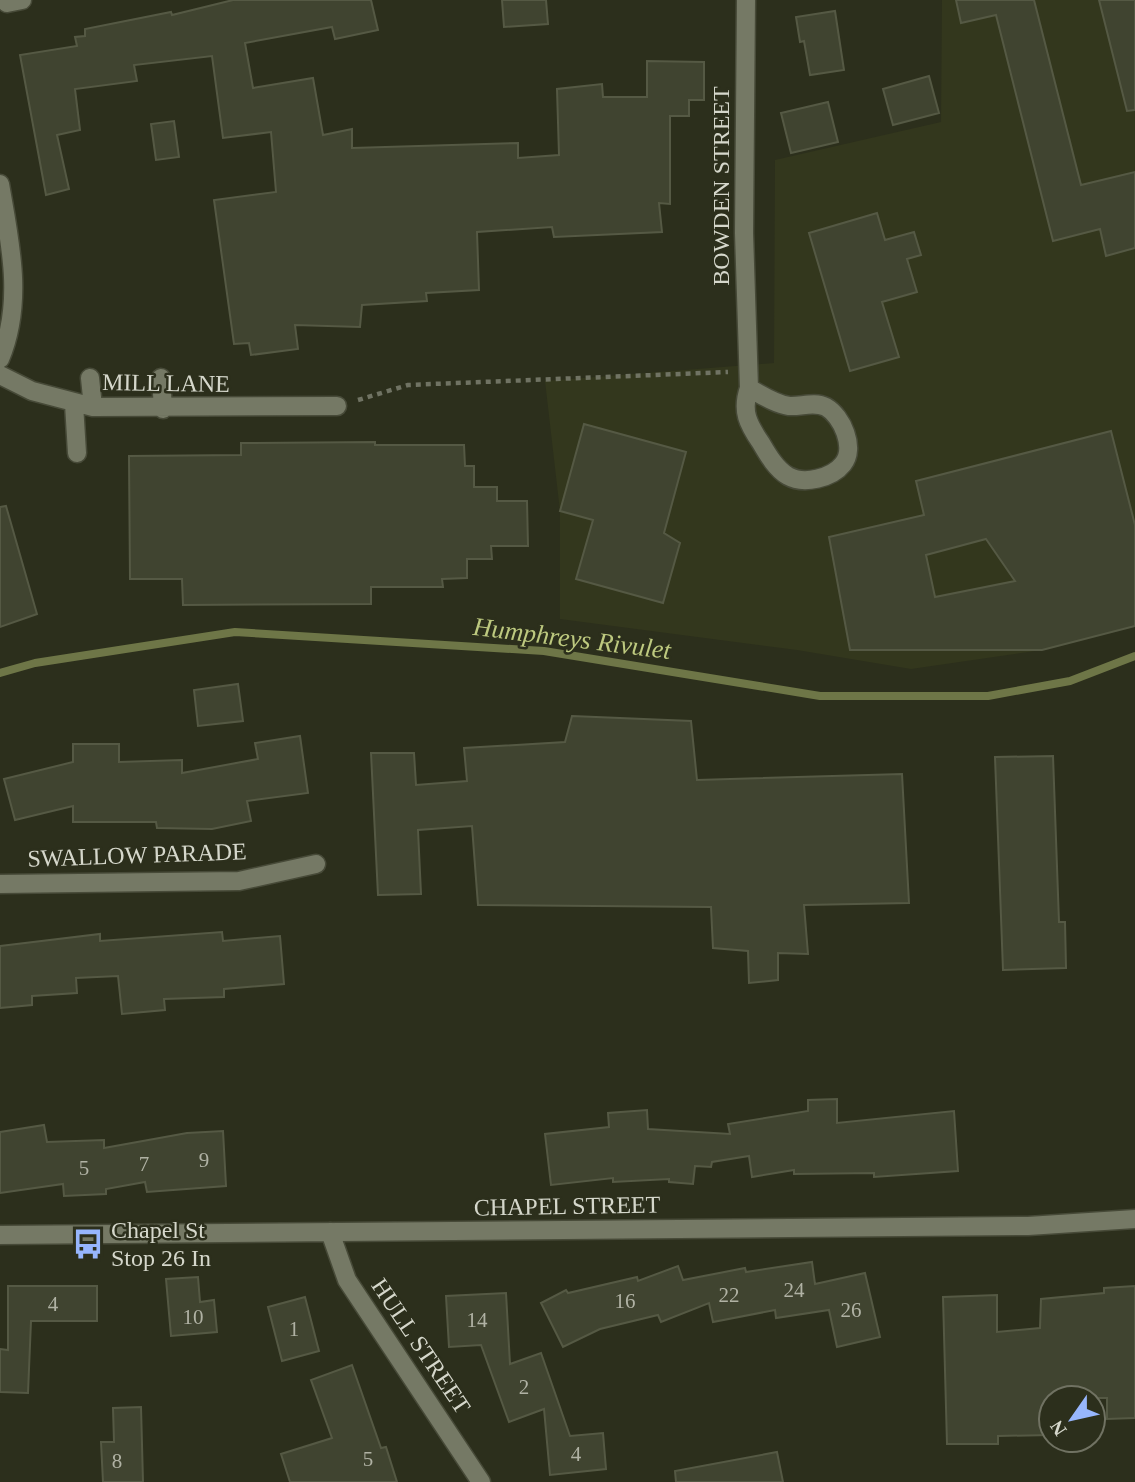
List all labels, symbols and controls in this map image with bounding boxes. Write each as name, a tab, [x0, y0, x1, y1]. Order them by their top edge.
street label: BOWDEN STREET	[708, 86, 734, 286]
street label: MILL LANE	[102, 369, 230, 397]
water label: Humphreys Rivulet	[470, 612, 673, 665]
street label: SWALLOW PARADE	[27, 838, 247, 872]
house number: 9	[199, 1148, 209, 1172]
house number: 7	[139, 1152, 149, 1176]
house number: 5	[79, 1156, 89, 1180]
street label: CHAPEL STREET	[474, 1191, 661, 1221]
place label: Chapel St Stop 26 In	[111, 1217, 211, 1271]
bus stop icon: Chapel St Stop 26 In	[71, 1227, 105, 1261]
street label: HULL STREET	[366, 1274, 476, 1419]
house number: 24	[784, 1278, 805, 1302]
house number: 22	[719, 1283, 740, 1307]
house number: 16	[615, 1289, 636, 1313]
house number: 4	[48, 1292, 59, 1316]
house number: 26	[841, 1298, 862, 1322]
house number: 10	[183, 1305, 204, 1329]
house number: 14	[467, 1308, 488, 1332]
house number: 1	[289, 1317, 299, 1341]
house number: 2	[519, 1375, 529, 1399]
north arrow	[1037, 1384, 1107, 1454]
text: N	[1046, 1416, 1071, 1440]
house number: 4	[571, 1442, 582, 1466]
house number: 5	[363, 1447, 373, 1471]
house number: 8	[112, 1449, 122, 1473]

